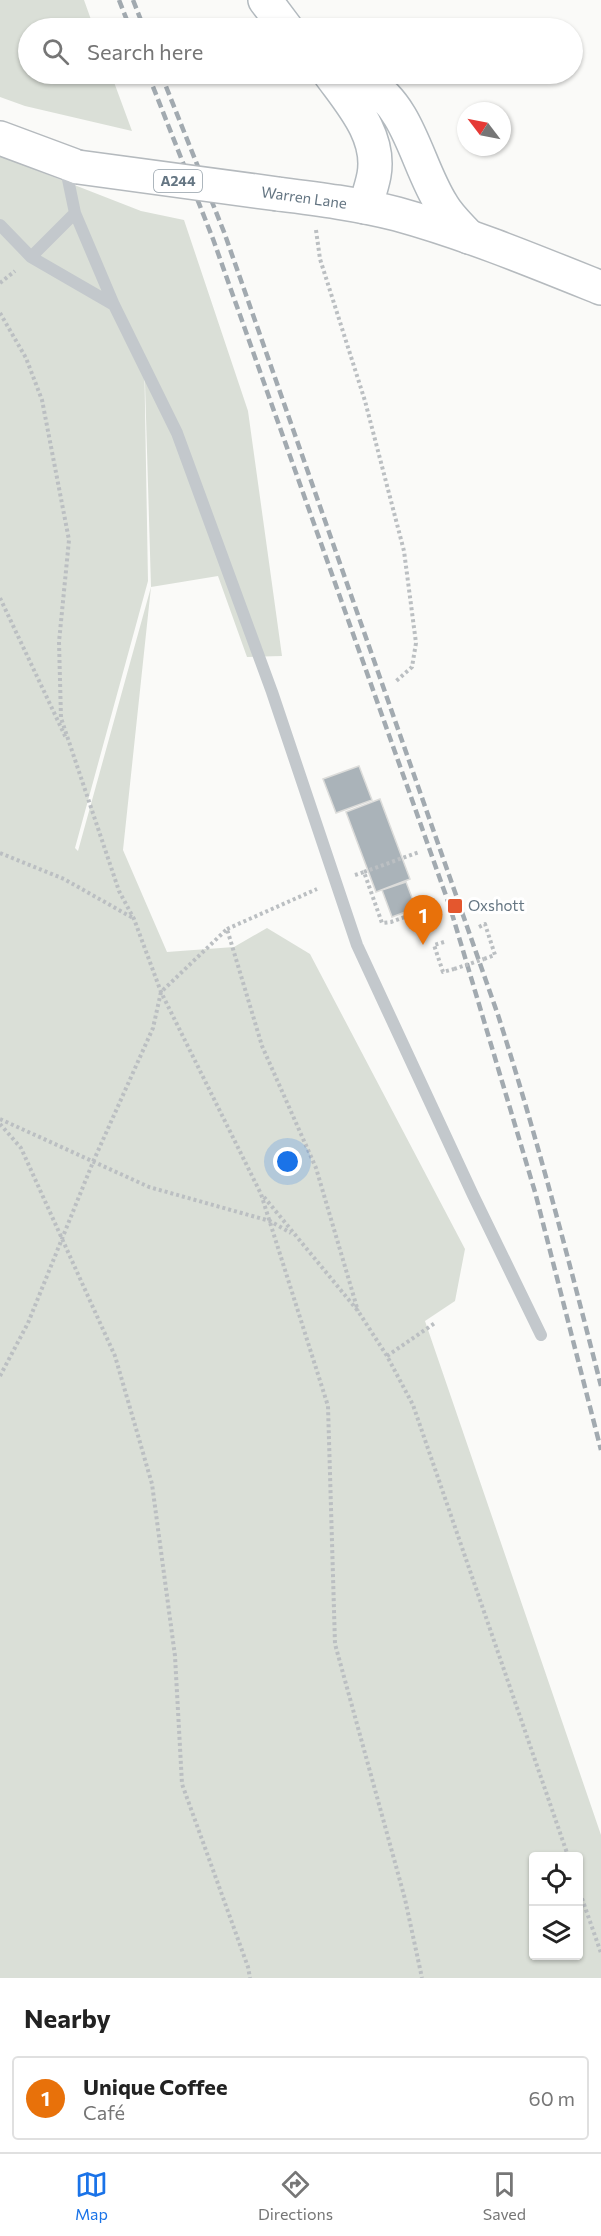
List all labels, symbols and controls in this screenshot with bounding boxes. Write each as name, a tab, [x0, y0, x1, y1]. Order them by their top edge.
search box	[18, 18, 583, 84]
icon: search	[39, 35, 72, 68]
text: Search here	[87, 38, 203, 65]
north arrow	[457, 102, 511, 156]
road number: A244	[154, 170, 202, 192]
street label: Warren Lane	[260, 182, 348, 212]
pin: 1	[404, 896, 442, 945]
place label: Oxshott	[468, 896, 525, 914]
marker: Oxshott	[446, 897, 464, 915]
your location	[273, 1147, 302, 1176]
map controls	[529, 1852, 583, 1960]
button: locate	[529, 1852, 583, 1906]
button: layers	[529, 1906, 583, 1960]
text: Nearby	[24, 2002, 111, 2033]
text: Unique Coffee	[83, 2073, 227, 2100]
text: 1	[41, 2086, 50, 2110]
text: 60 m	[529, 2086, 575, 2110]
text: Café	[83, 2100, 125, 2124]
tab: Map	[75, 2168, 108, 2223]
tab: Directions	[258, 2168, 333, 2223]
tab: Saved	[483, 2168, 526, 2223]

